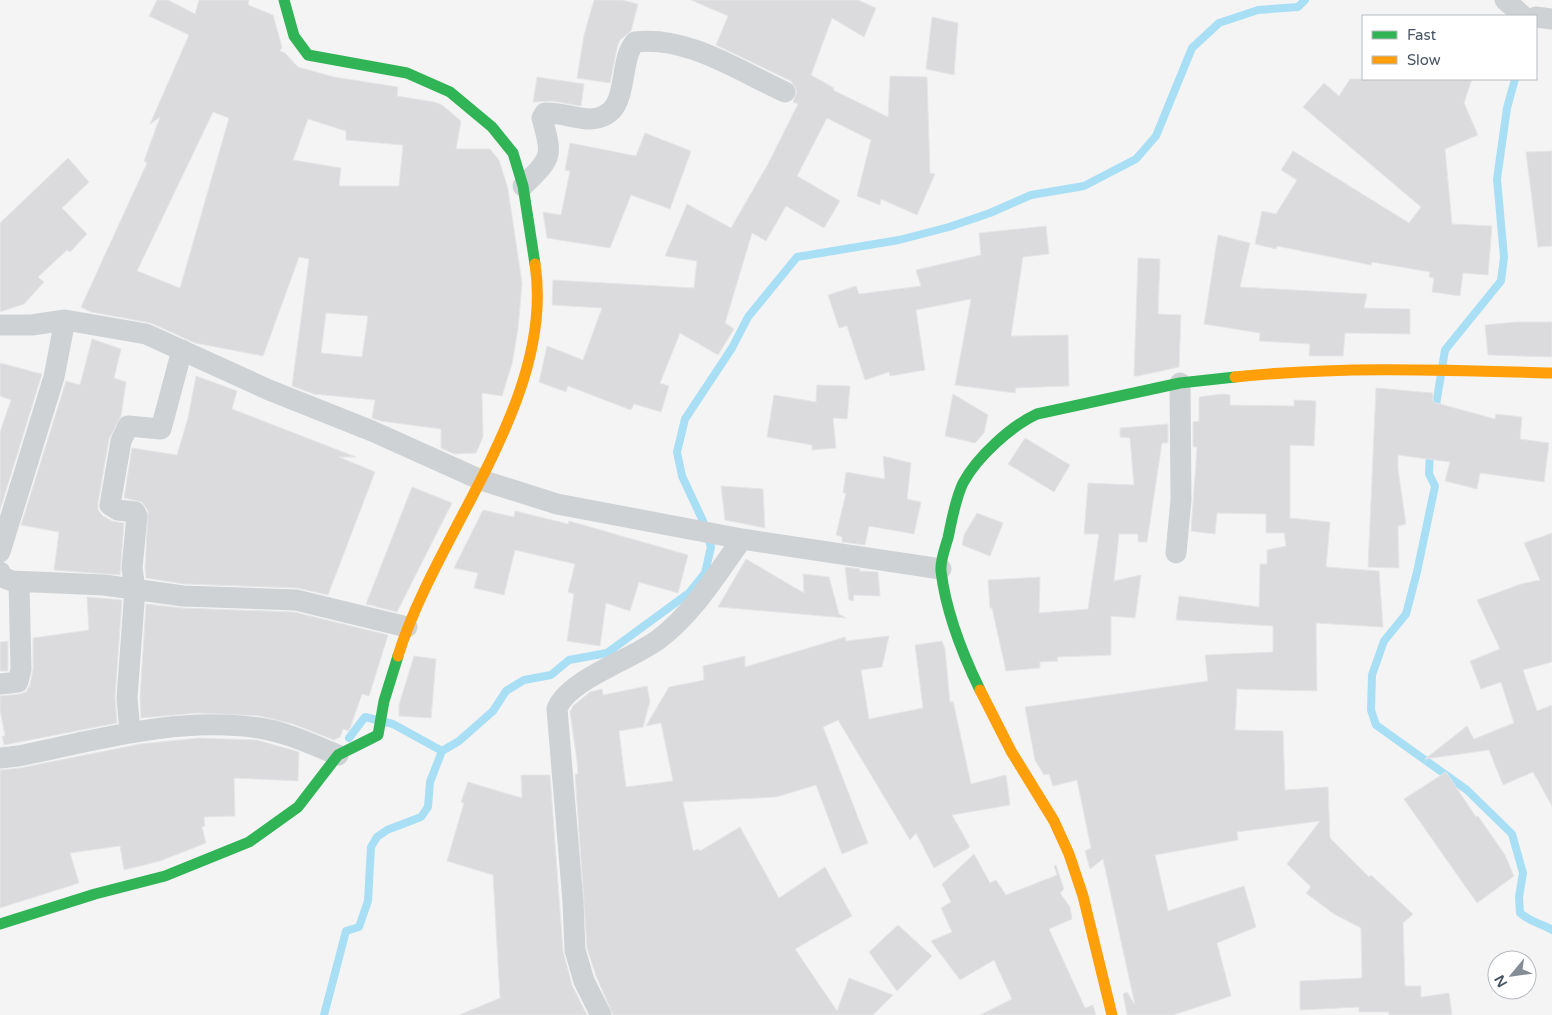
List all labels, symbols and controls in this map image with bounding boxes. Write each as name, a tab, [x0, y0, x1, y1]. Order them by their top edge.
legend	[1362, 15, 1537, 80]
text: Fast	[1407, 26, 1437, 44]
text: Slow	[1407, 51, 1441, 69]
north arrow	[1487, 950, 1537, 1000]
text: N	[1491, 972, 1511, 990]

